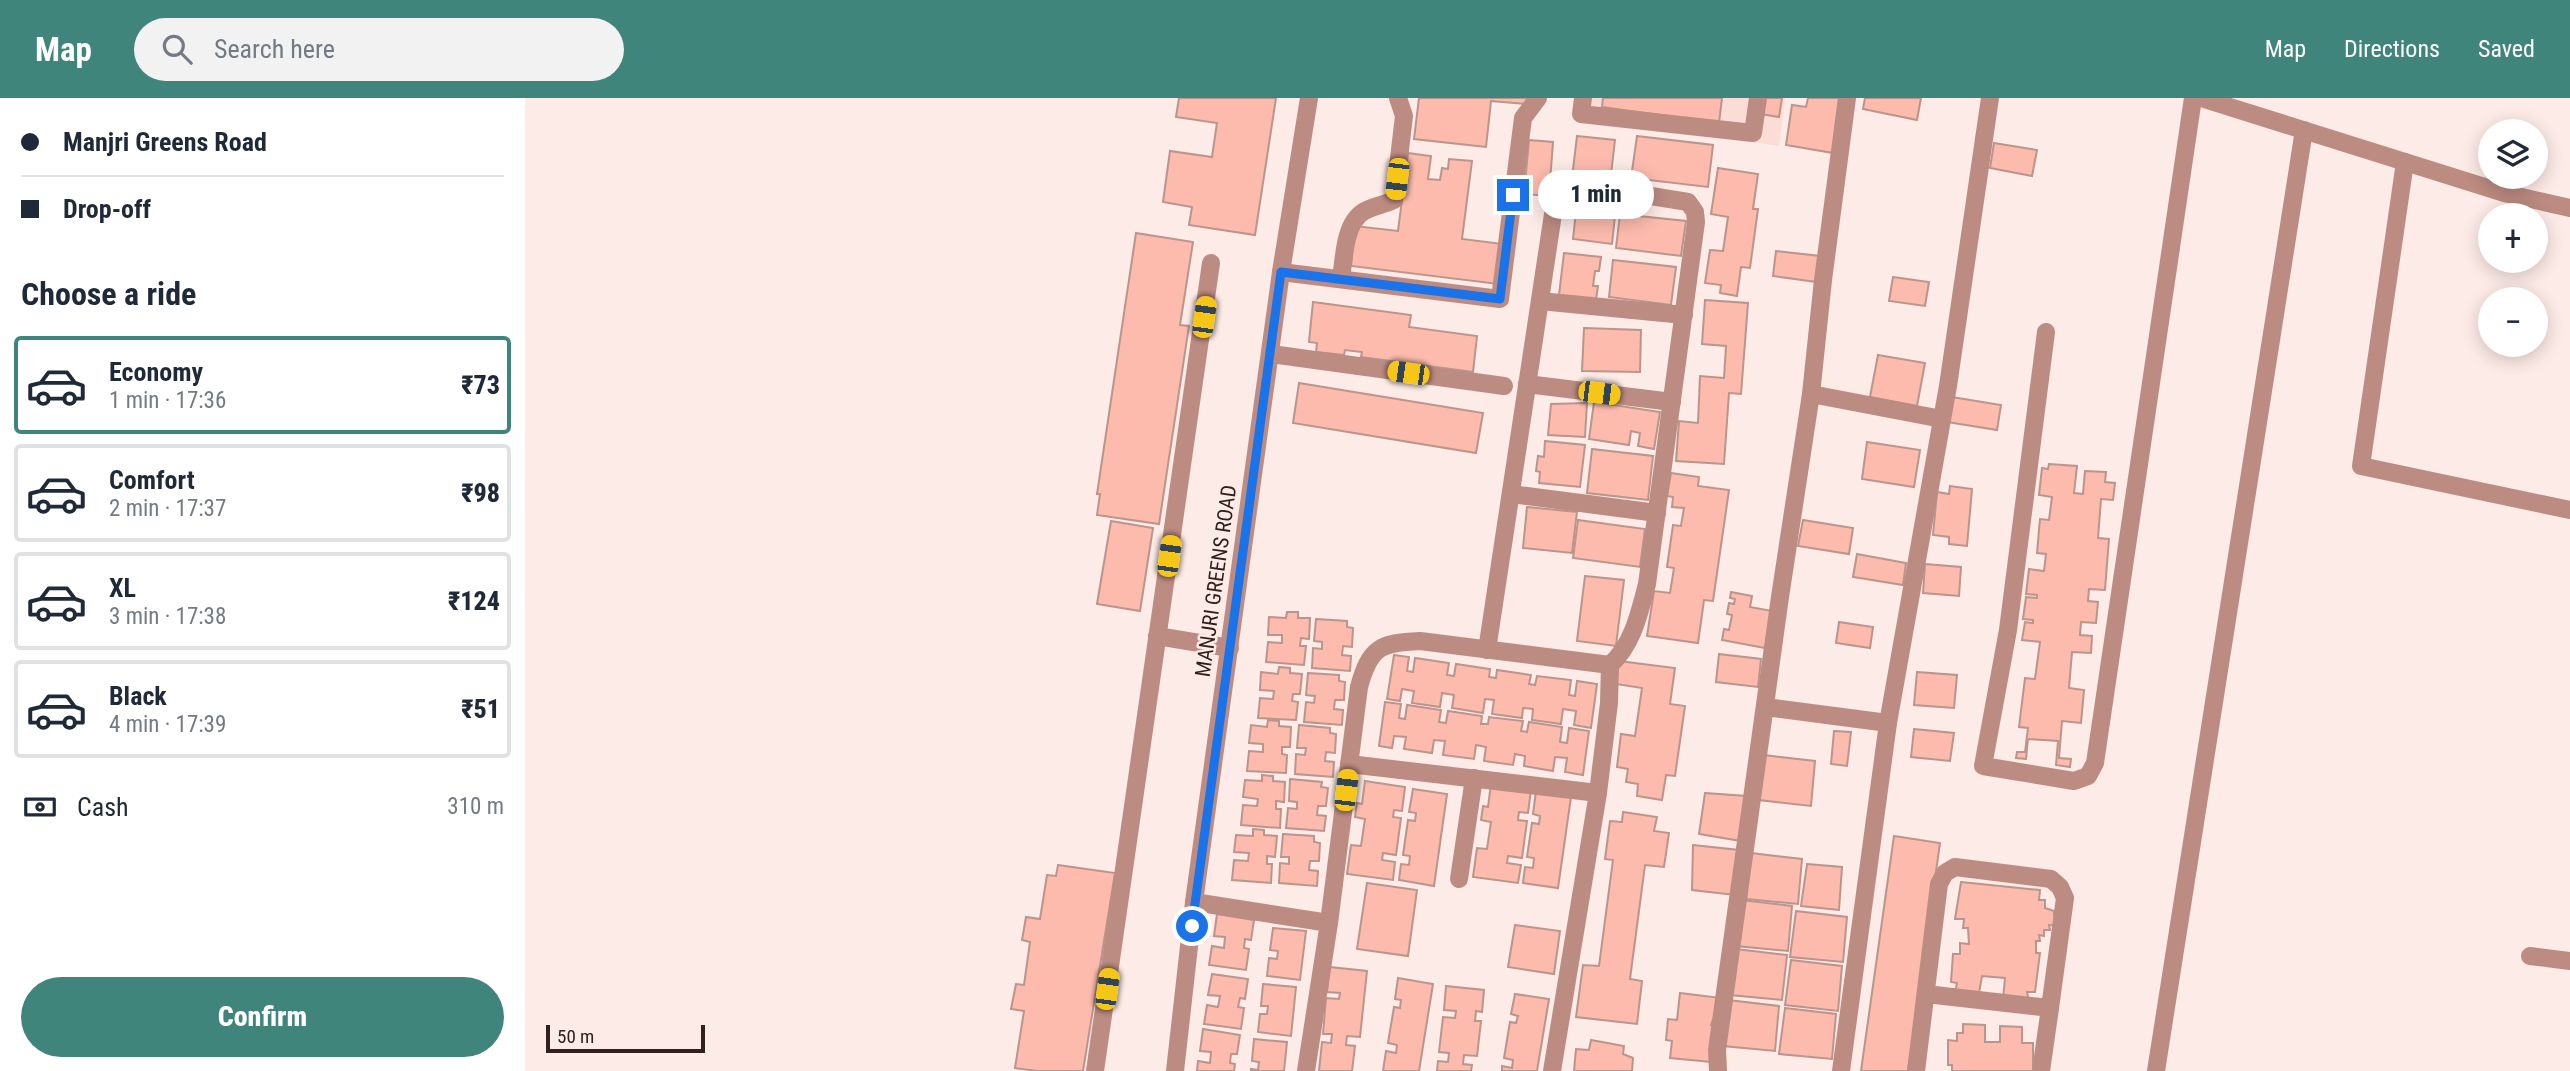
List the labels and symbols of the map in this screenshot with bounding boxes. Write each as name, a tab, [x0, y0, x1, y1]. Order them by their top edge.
car	[1385, 157, 1410, 201]
callout: 1 min	[1537, 170, 1653, 220]
route end	[1497, 179, 1529, 211]
car	[1191, 295, 1218, 339]
car	[1386, 360, 1431, 386]
car	[1577, 380, 1622, 406]
street label: MANJRI GREENS ROAD	[1191, 484, 1241, 678]
car	[1156, 534, 1183, 578]
car	[1334, 768, 1359, 812]
route start	[1176, 910, 1208, 942]
car	[1094, 967, 1121, 1011]
scale bar	[546, 1022, 705, 1054]

